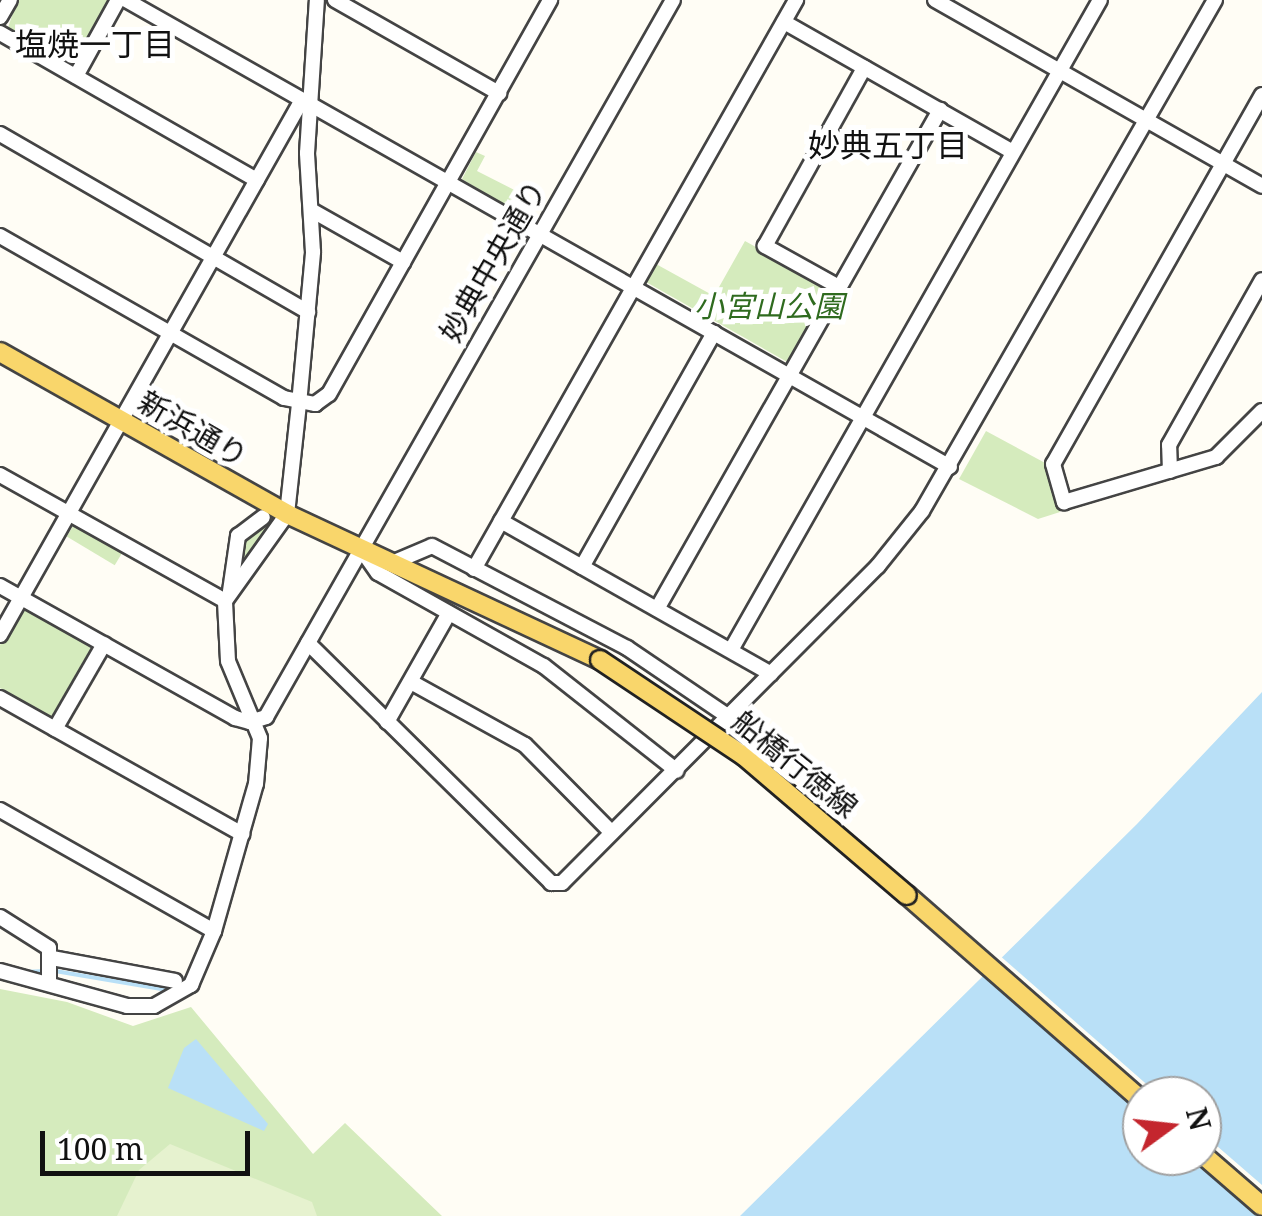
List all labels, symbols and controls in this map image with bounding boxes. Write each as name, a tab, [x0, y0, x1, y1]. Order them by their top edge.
district label: 塩焼一丁目	[15, 25, 175, 63]
district label: 妙典五丁目	[808, 126, 968, 164]
street label: 妙典中央通り	[432, 174, 554, 348]
park label: 小宮山公園	[694, 288, 844, 324]
street label: 新浜通り	[132, 383, 254, 475]
street label: 船橋行徳線	[725, 703, 865, 825]
north arrow	[1122, 1076, 1222, 1176]
text: N	[1178, 1103, 1220, 1134]
scale bar	[45, 1111, 255, 1173]
text: 100 m	[57, 1128, 143, 1169]

